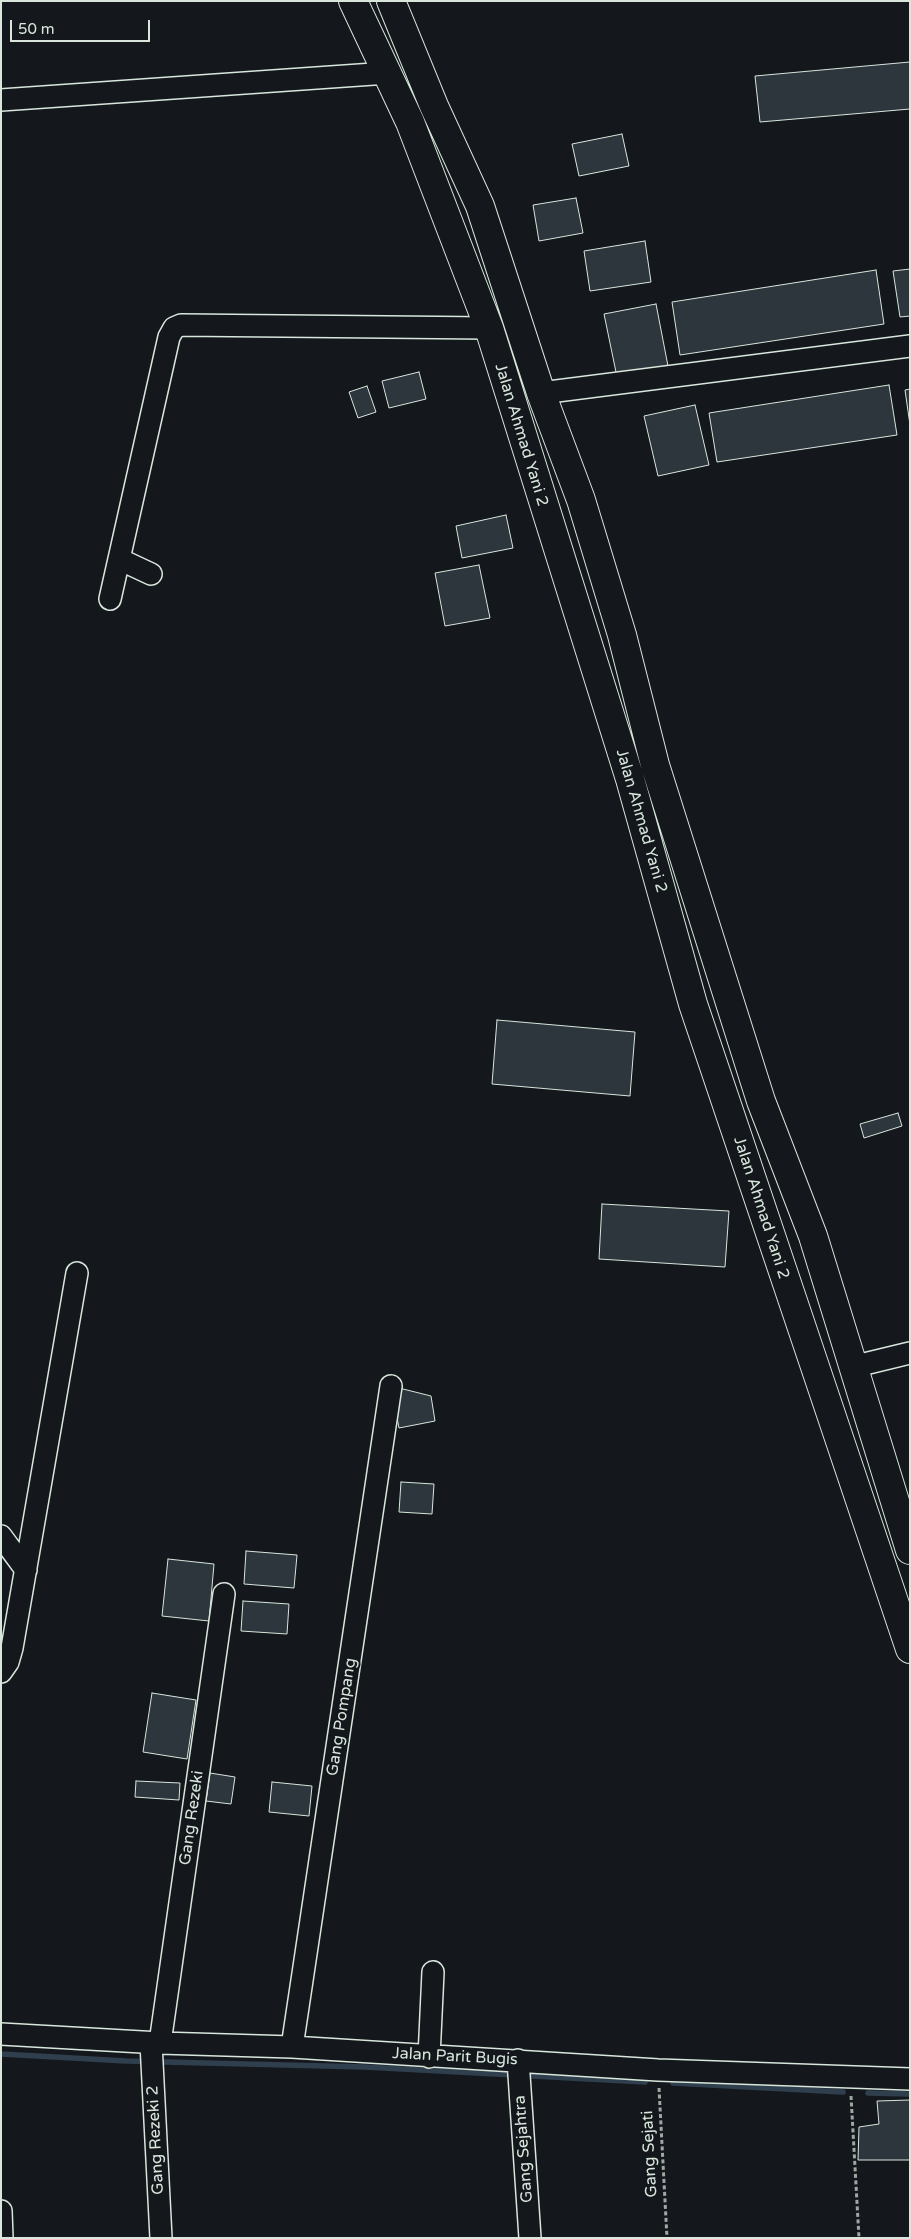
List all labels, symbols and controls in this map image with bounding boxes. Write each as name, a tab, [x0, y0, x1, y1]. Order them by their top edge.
scale bar	[12, 10, 152, 42]
text: 50 m	[18, 20, 55, 38]
street label: Jalan Ahmad Yani 2	[490, 361, 552, 509]
street label: Jalan Ahmad Yani 2	[611, 747, 671, 895]
street label: Jalan Ahmad Yani 2	[729, 1134, 793, 1282]
street label: Gang Pompang	[323, 1657, 361, 1777]
street label: Gang Rezeki	[176, 1769, 208, 1867]
street label: Jalan Parit Bugis	[392, 2044, 518, 2070]
street label: Gang Rezeki 2	[144, 2085, 168, 2195]
street label: Gang Sejahtra	[511, 2095, 537, 2203]
street label: Gang Sejati	[638, 2110, 662, 2198]

